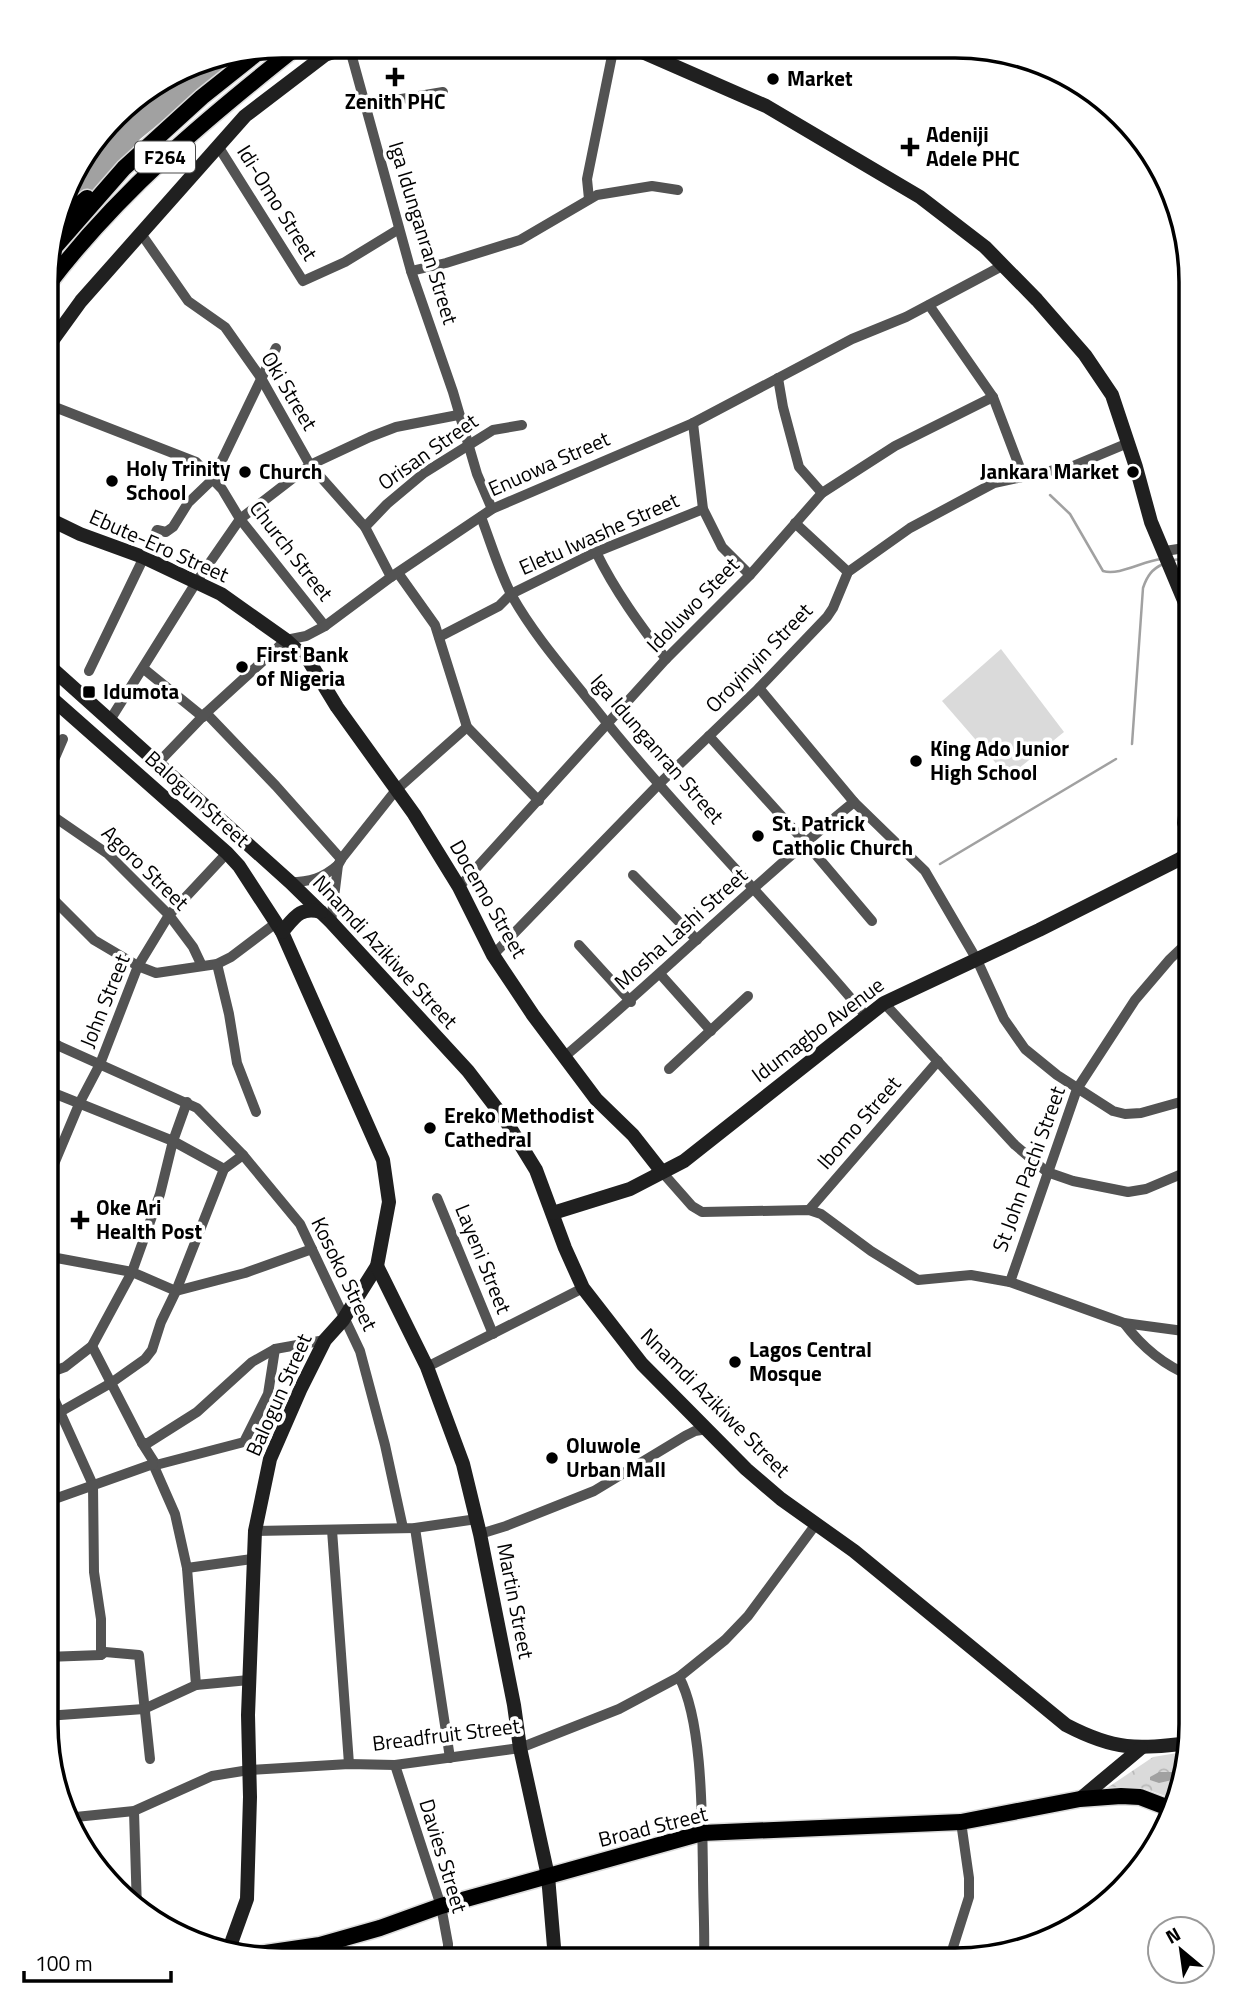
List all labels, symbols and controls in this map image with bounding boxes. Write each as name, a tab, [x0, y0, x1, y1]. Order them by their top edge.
place label: Market	[787, 62, 853, 94]
marker: Zenith PHC	[385, 67, 405, 87]
marker: Market	[765, 71, 781, 87]
place label: Zenith PHC	[345, 85, 445, 117]
place label: Adeniji Adele PHC	[926, 118, 1020, 174]
street label: Iga Idunganran Street	[381, 137, 467, 329]
marker: Adeniji Adele PHC	[900, 137, 920, 157]
street label: Idi-Omo Street	[230, 138, 327, 267]
road number: F264	[135, 141, 195, 172]
street label: Oki Street	[254, 345, 326, 437]
street label: Orisan Street	[371, 404, 485, 498]
street label: Enuowa Street	[483, 422, 615, 504]
place label: Holy Trinity School	[126, 452, 231, 508]
place label: Church	[259, 455, 322, 487]
place label: Jankara Market	[980, 455, 1119, 487]
marker: Church	[237, 464, 253, 480]
marker: Jankara Market	[1125, 464, 1141, 480]
marker: Holy Trinity School	[104, 473, 120, 489]
street label: Eletu Iwashe Street	[513, 483, 684, 583]
street label: Church Street	[242, 493, 342, 608]
street label: Ebute-Ero Street	[85, 500, 235, 590]
street label: Idoluwo Steet	[638, 549, 747, 659]
street label: Oroyinyin Street	[697, 595, 820, 720]
place label: First Bank of Nigeria	[256, 638, 349, 694]
marker: First Bank of Nigeria	[234, 659, 250, 675]
street label: Iga Idunganran Street	[583, 666, 733, 831]
place label: Idumota	[103, 675, 179, 707]
marker: Idumota	[81, 684, 97, 700]
place label: King Ado Junior High School	[930, 732, 1069, 788]
street label: Balogun Street	[138, 742, 258, 855]
marker: King Ado Junior High School	[908, 753, 924, 769]
place label: St. Patrick Catholic Church	[772, 807, 913, 863]
street label: Agoro Street	[95, 817, 197, 918]
marker: St. Patrick Catholic Church	[750, 828, 766, 844]
street label: Docemo Street	[442, 833, 536, 964]
street label: Mosha Lashi Street	[607, 859, 755, 997]
street label: Nnamdi Azikiwe Street	[306, 867, 466, 1036]
street label: John Street	[71, 948, 138, 1052]
street label: Idumagbo Avenue	[744, 969, 890, 1090]
street label: Ibomo Street	[809, 1068, 908, 1176]
street label: St John Pachi Street	[983, 1081, 1073, 1256]
place label: Ereko Methodist Cathedral	[444, 1099, 594, 1155]
marker: Ereko Methodist Cathedral	[422, 1120, 438, 1136]
place label: Oke Ari Health Post	[96, 1191, 203, 1247]
street label: Layeni Street	[447, 1199, 521, 1319]
marker: Oke Ari Health Post	[70, 1210, 90, 1230]
street label: Kosoko Street	[304, 1211, 387, 1337]
street label: Nnamdi Azikiwe Street	[634, 1320, 798, 1485]
street label: Balogun Street	[237, 1328, 320, 1461]
place label: Lagos Central Mosque	[749, 1333, 872, 1389]
marker: Lagos Central Mosque	[727, 1354, 743, 1370]
place label: Oluwole Urban Mall	[566, 1429, 666, 1485]
marker: Oluwole Urban Mall	[544, 1450, 560, 1466]
street label: Martin Street	[489, 1540, 543, 1662]
street label: Breadfruit Street	[370, 1709, 522, 1759]
street label: Davies Street	[411, 1795, 477, 1917]
street label: Broad Street	[595, 1797, 711, 1855]
north arrow	[1146, 1915, 1216, 1985]
text: N	[1160, 1919, 1185, 1951]
scale bar	[24, 1940, 172, 1984]
text: 100 m	[35, 1947, 92, 1979]

